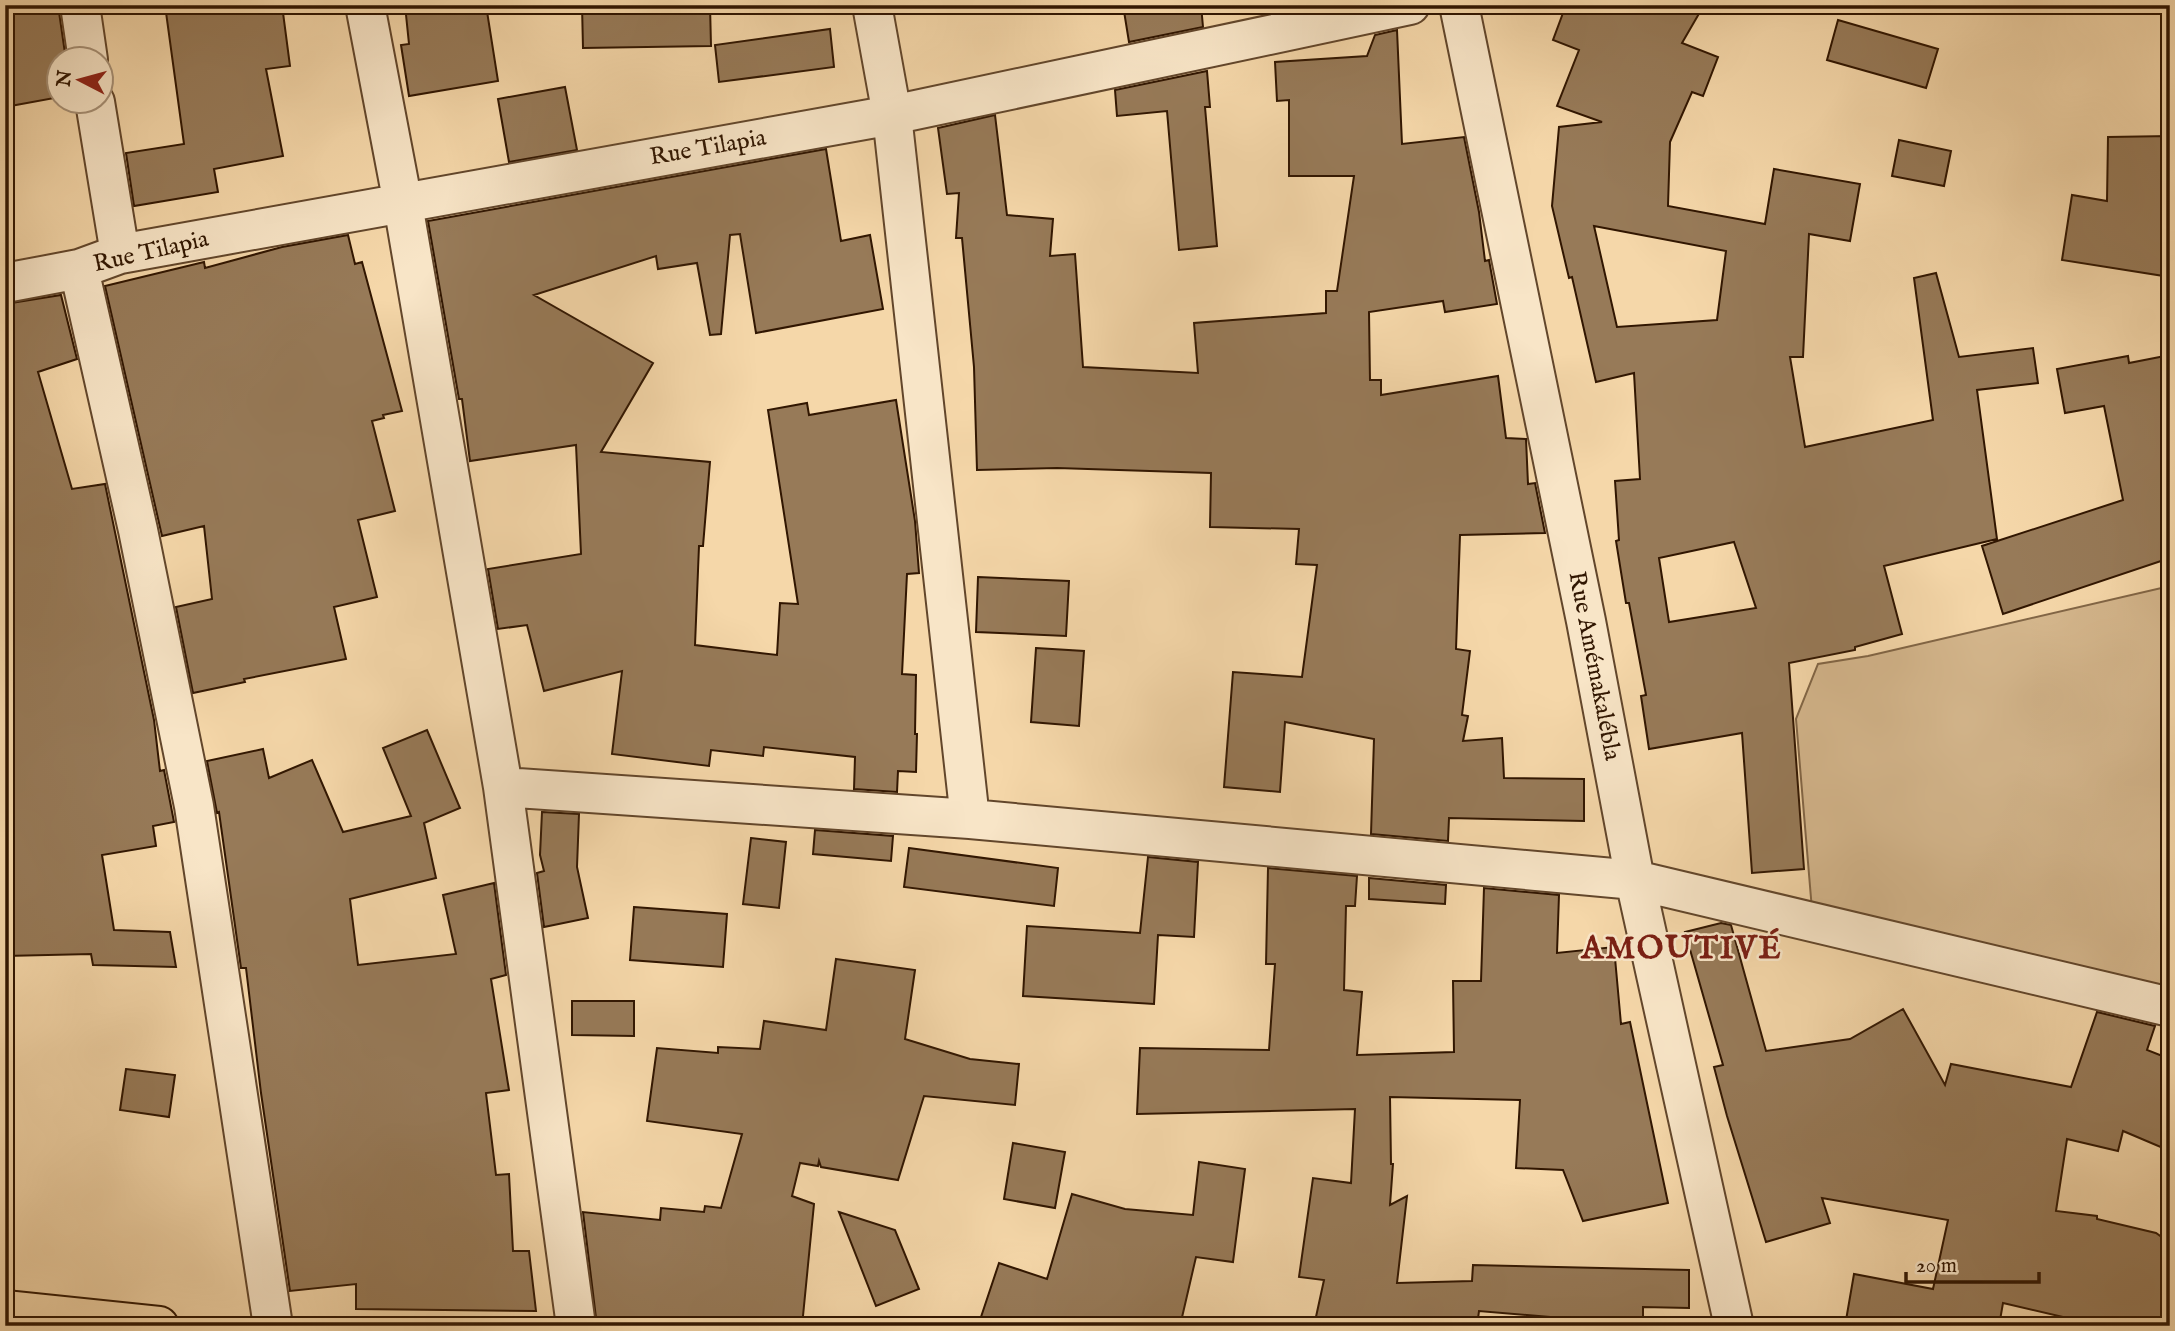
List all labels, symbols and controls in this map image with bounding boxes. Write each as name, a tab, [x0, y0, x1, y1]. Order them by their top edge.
north arrow	[46, 46, 116, 116]
text: N	[52, 68, 78, 89]
street label: Rue Tilapia	[648, 122, 769, 173]
street label: Rue Tilapia	[90, 224, 212, 280]
street label: Rue Amémakalébla	[1560, 569, 1628, 764]
district label: AMOUTIVÉ	[1579, 927, 1783, 970]
scale bar	[1906, 1240, 2038, 1284]
text: 20 m	[1916, 1253, 1957, 1280]

